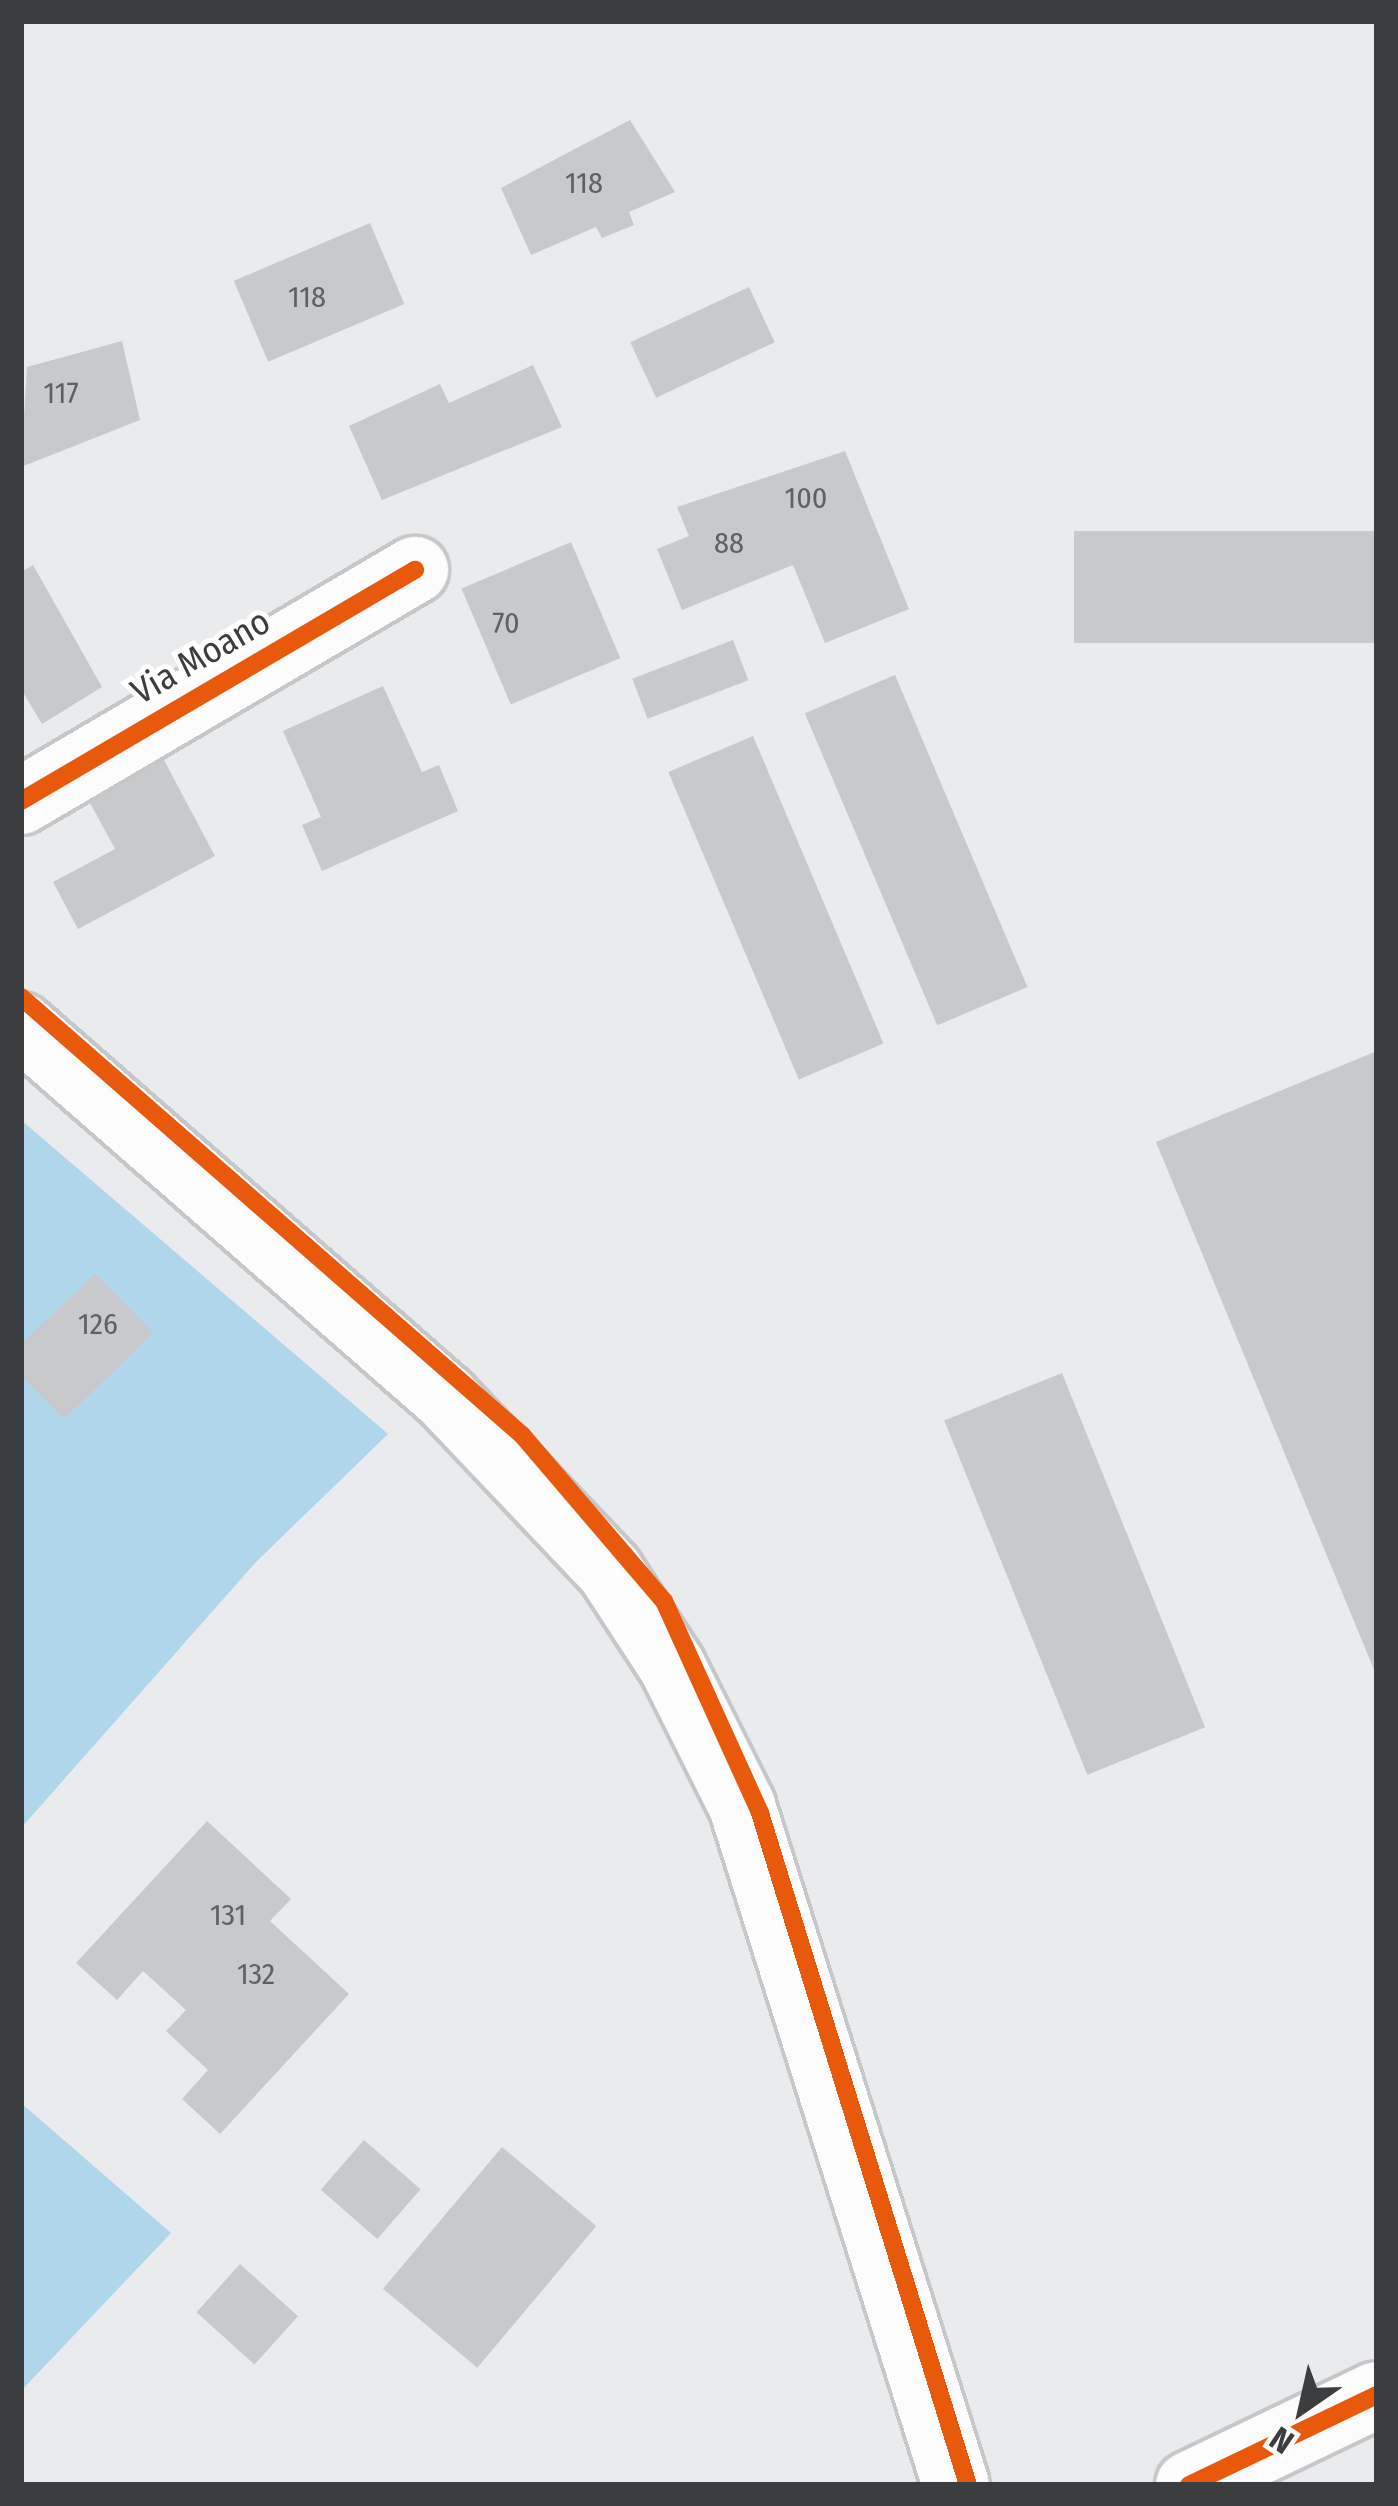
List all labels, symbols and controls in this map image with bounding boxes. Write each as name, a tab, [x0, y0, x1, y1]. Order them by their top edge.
house number: 118	[565, 165, 603, 201]
house number: 118	[288, 279, 326, 315]
house number: 117	[43, 375, 79, 411]
house number: 100	[785, 480, 827, 516]
house number: 88	[714, 525, 744, 561]
street label: Via Moano	[124, 600, 278, 714]
house number: 70	[492, 605, 520, 641]
house number: 126	[78, 1306, 118, 1342]
house number: 131	[210, 1897, 246, 1933]
house number: 132	[237, 1956, 275, 1992]
north arrow	[1242, 2350, 1362, 2470]
text: N	[1262, 2418, 1301, 2462]

